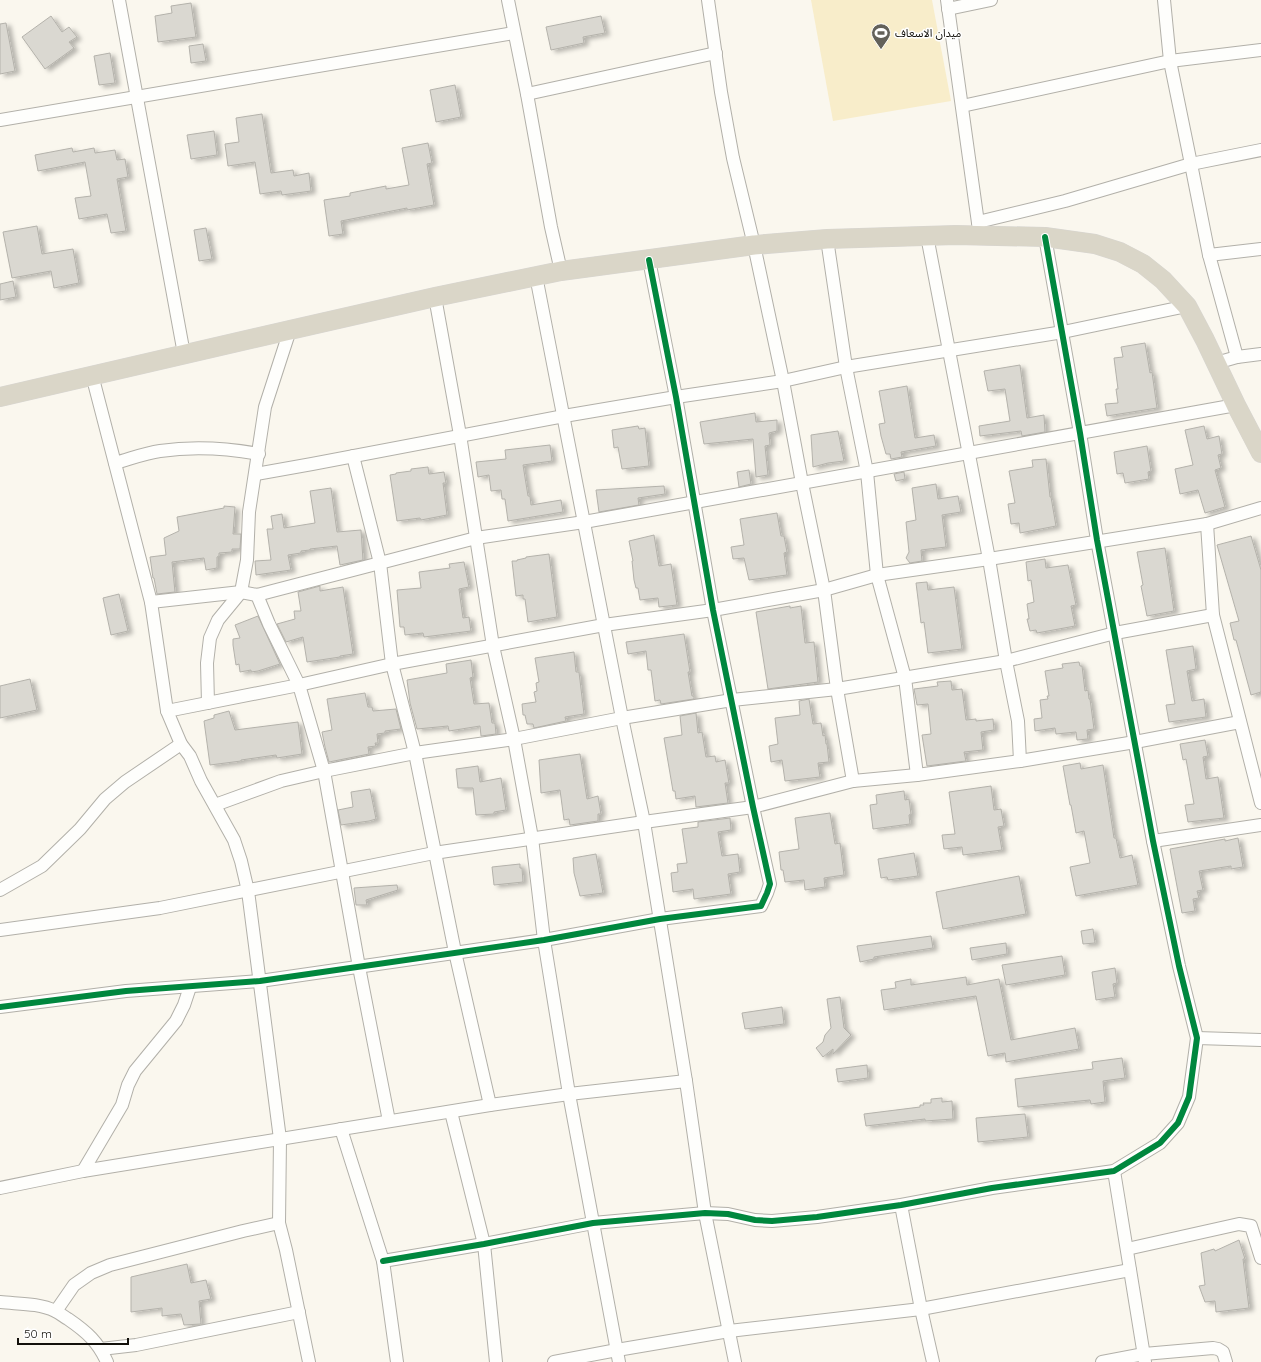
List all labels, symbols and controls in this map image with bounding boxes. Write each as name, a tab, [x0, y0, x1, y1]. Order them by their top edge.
sports icon: ميدان الاسعاف	[870, 22, 892, 50]
place label: ميدان الاسعاف	[895, 26, 961, 40]
scale bar	[18, 1320, 128, 1346]
text: 50 m	[24, 1326, 52, 1341]

